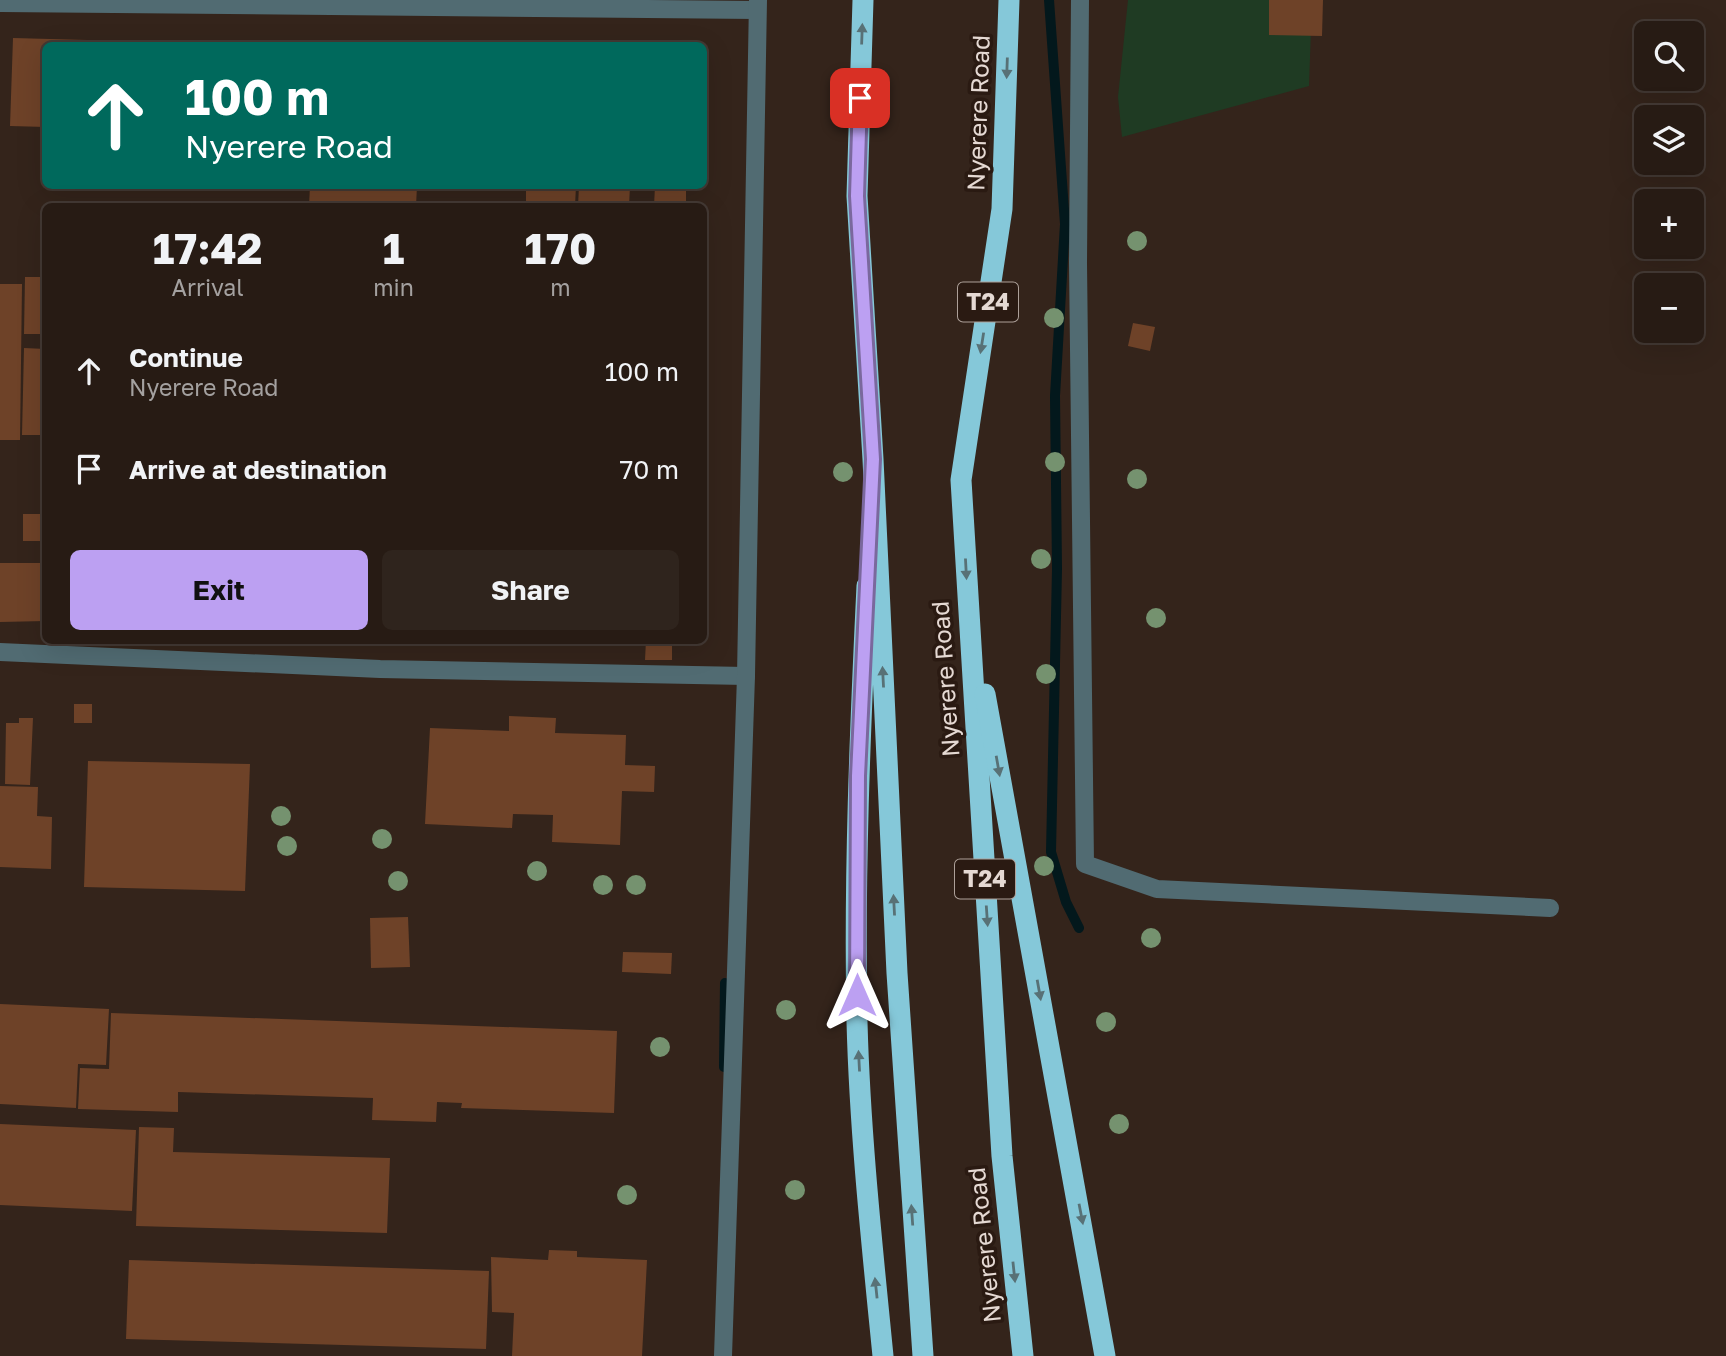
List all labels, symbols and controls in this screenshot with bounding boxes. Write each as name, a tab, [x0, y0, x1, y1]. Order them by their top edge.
map controls	[1634, 21, 1704, 343]
button: search	[1634, 21, 1704, 91]
one-way arrow	[856, 23, 867, 45]
street label: Nyerere Road	[960, 34, 995, 191]
one-way arrow	[1001, 57, 1012, 79]
text: 100 m	[185, 67, 329, 126]
pin	[830, 68, 890, 128]
icon: ahead	[70, 70, 161, 161]
icon: arrive	[841, 79, 879, 117]
button: layers	[1634, 105, 1704, 175]
text: Nyerere Road	[185, 127, 393, 165]
button: +	[1634, 189, 1704, 259]
text: 17:42	[153, 223, 263, 273]
text: 1	[383, 223, 404, 273]
text: 170	[524, 223, 596, 273]
text: Arrival	[172, 273, 244, 301]
text: min	[373, 273, 414, 301]
text: m	[550, 273, 571, 301]
button: −	[1634, 273, 1704, 343]
road number: T24	[958, 282, 1018, 322]
one-way arrow	[976, 332, 987, 354]
text: Continue	[129, 342, 243, 373]
icon: ahead	[70, 352, 108, 390]
text: 100 m	[605, 356, 679, 387]
text: Nyerere Road	[129, 373, 279, 401]
icon: arrive	[70, 450, 108, 488]
text: Arrive at destination	[129, 454, 387, 485]
text: 70 m	[620, 454, 679, 485]
button: Exit	[70, 550, 368, 630]
button: Share	[382, 550, 679, 630]
one-way arrow	[961, 558, 972, 580]
street label: Nyerere Road	[925, 600, 964, 758]
one-way arrow	[878, 666, 889, 688]
one-way arrow	[993, 755, 1004, 777]
road number: T24	[955, 860, 1015, 898]
one-way arrow	[888, 894, 899, 916]
one-way arrow	[982, 905, 993, 927]
position arrow	[820, 958, 894, 1032]
one-way arrow	[1034, 979, 1045, 1001]
one-way arrow	[854, 1050, 865, 1072]
street label: Nyerere Road	[961, 1166, 1006, 1324]
one-way arrow	[906, 1203, 917, 1225]
one-way arrow	[1076, 1203, 1087, 1225]
one-way arrow	[1009, 1261, 1020, 1283]
one-way arrow	[871, 1277, 882, 1299]

